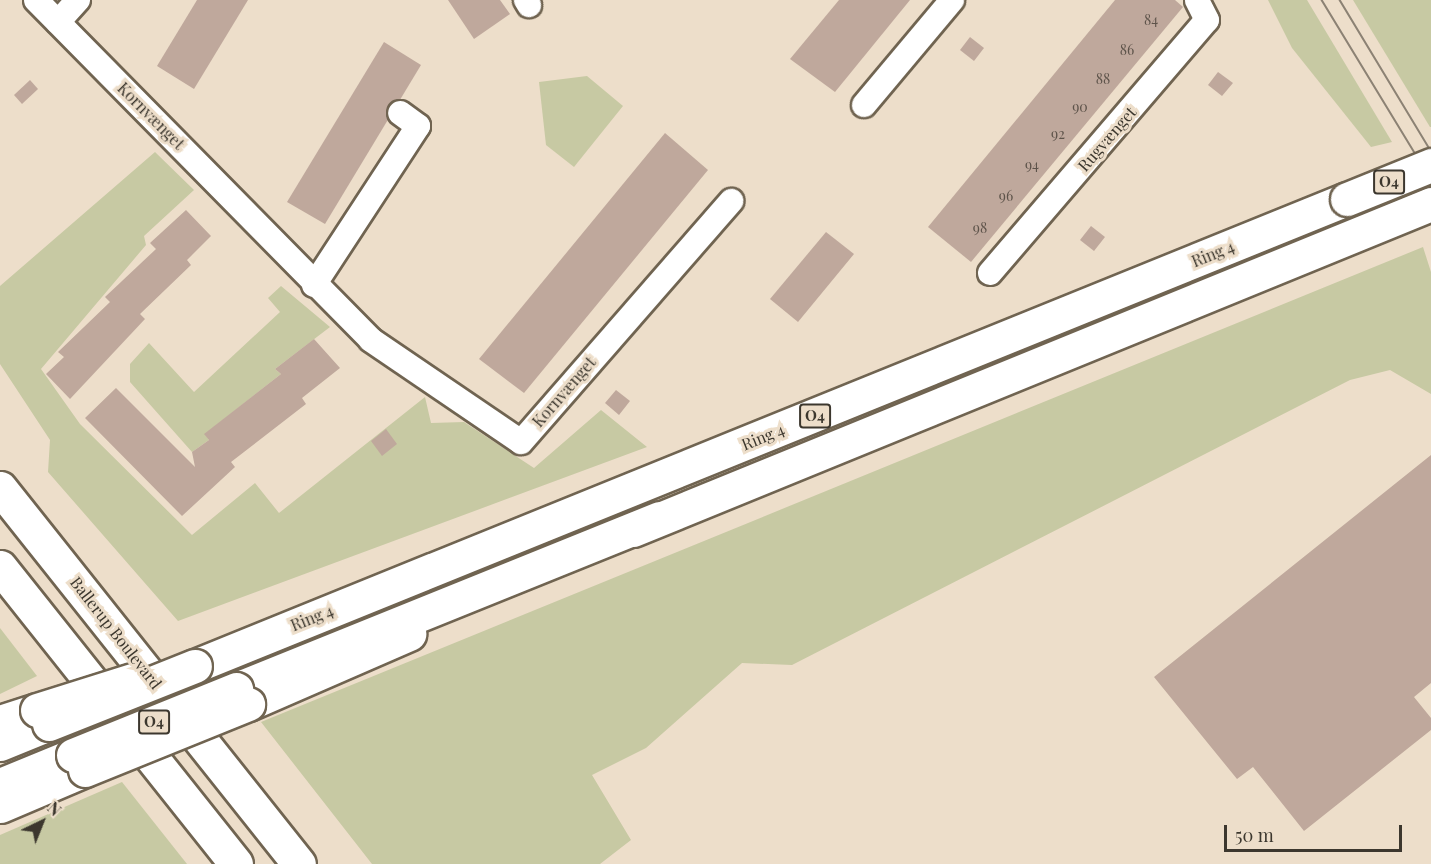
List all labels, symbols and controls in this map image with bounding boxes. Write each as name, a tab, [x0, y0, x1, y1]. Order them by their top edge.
house number: 84	[1144, 12, 1158, 28]
house number: 86	[1120, 42, 1134, 58]
house number: 88	[1096, 71, 1110, 87]
street label: Kornvænget	[114, 79, 188, 153]
house number: 90	[1072, 99, 1088, 115]
street label: Rugvænget	[1074, 103, 1140, 175]
house number: 92	[1051, 126, 1065, 142]
house number: 94	[1025, 157, 1039, 173]
road number: O4	[1372, 170, 1406, 194]
house number: 96	[999, 188, 1013, 204]
house number: 98	[973, 220, 987, 236]
street label: Ring 4	[1189, 237, 1237, 271]
street label: Kornvænget	[528, 353, 600, 431]
road number: O4	[798, 404, 832, 428]
street label: Ring 4	[739, 420, 787, 454]
street label: Ballerup Boulevard	[66, 573, 166, 693]
street label: Ring 4	[288, 601, 336, 635]
road number: O4	[138, 710, 170, 734]
north arrow	[12, 792, 72, 852]
text: N	[43, 797, 66, 820]
scale bar	[1227, 813, 1406, 851]
text: 50 m	[1235, 823, 1274, 847]

